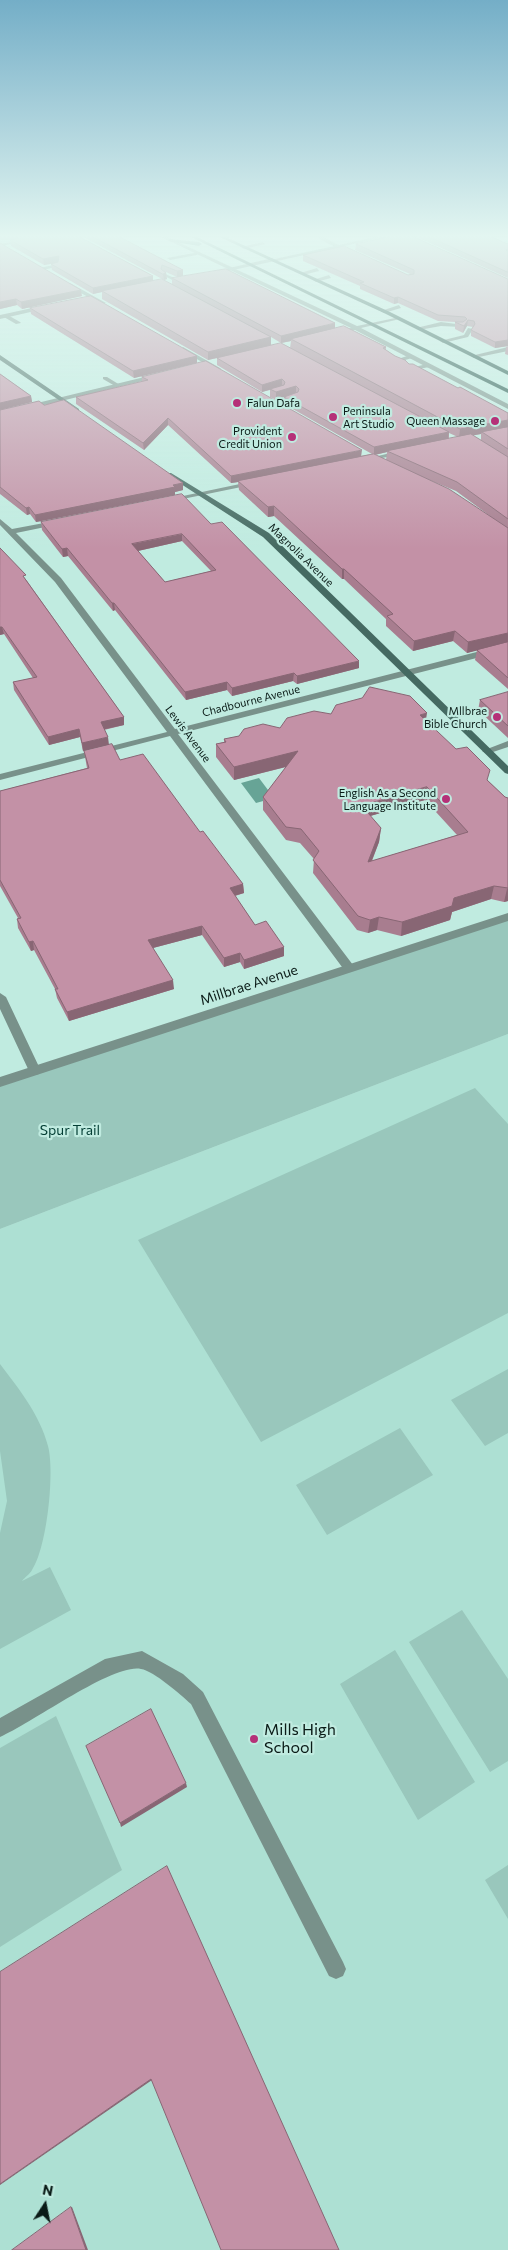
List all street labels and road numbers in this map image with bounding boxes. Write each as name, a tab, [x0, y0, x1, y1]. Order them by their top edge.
street label: Magnolia Avenue	[266, 521, 336, 589]
street label: Chadbourne Avenue	[201, 682, 301, 720]
street label: Lewis Avenue	[162, 703, 214, 765]
street label: Millbrae Avenue	[198, 961, 300, 1009]

